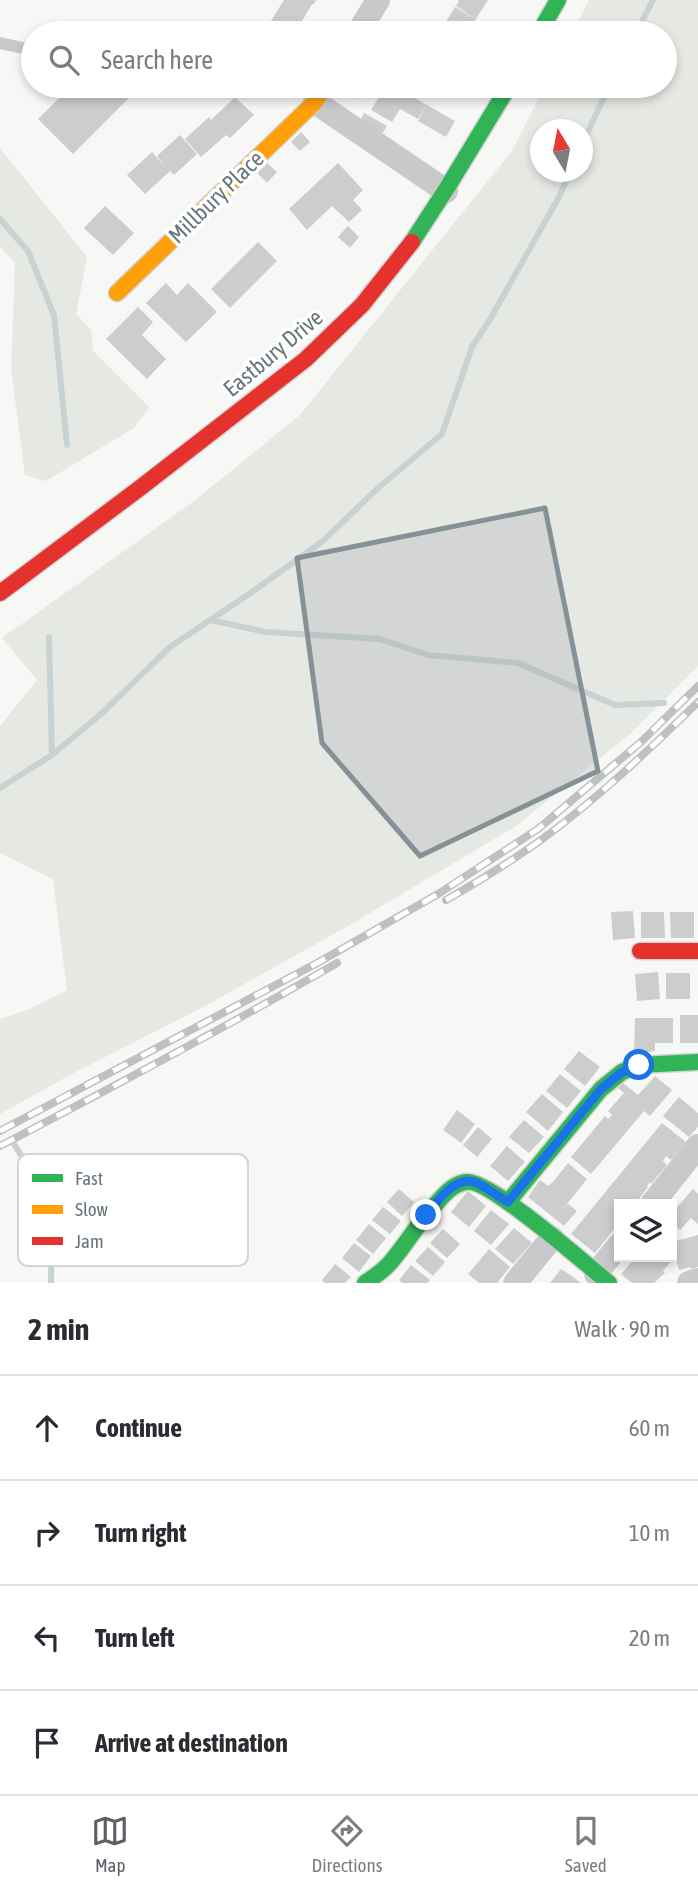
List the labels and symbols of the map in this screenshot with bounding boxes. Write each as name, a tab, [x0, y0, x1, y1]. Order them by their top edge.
north arrow	[530, 119, 593, 182]
street label: Millbury Place	[163, 146, 269, 248]
street label: Eastbury Drive	[218, 304, 328, 402]
route start	[623, 1049, 654, 1080]
legend	[18, 1154, 248, 1266]
text: Fast	[75, 1167, 103, 1189]
text: Slow	[75, 1198, 109, 1220]
route end	[410, 1199, 441, 1230]
text: Jam	[75, 1230, 104, 1252]

